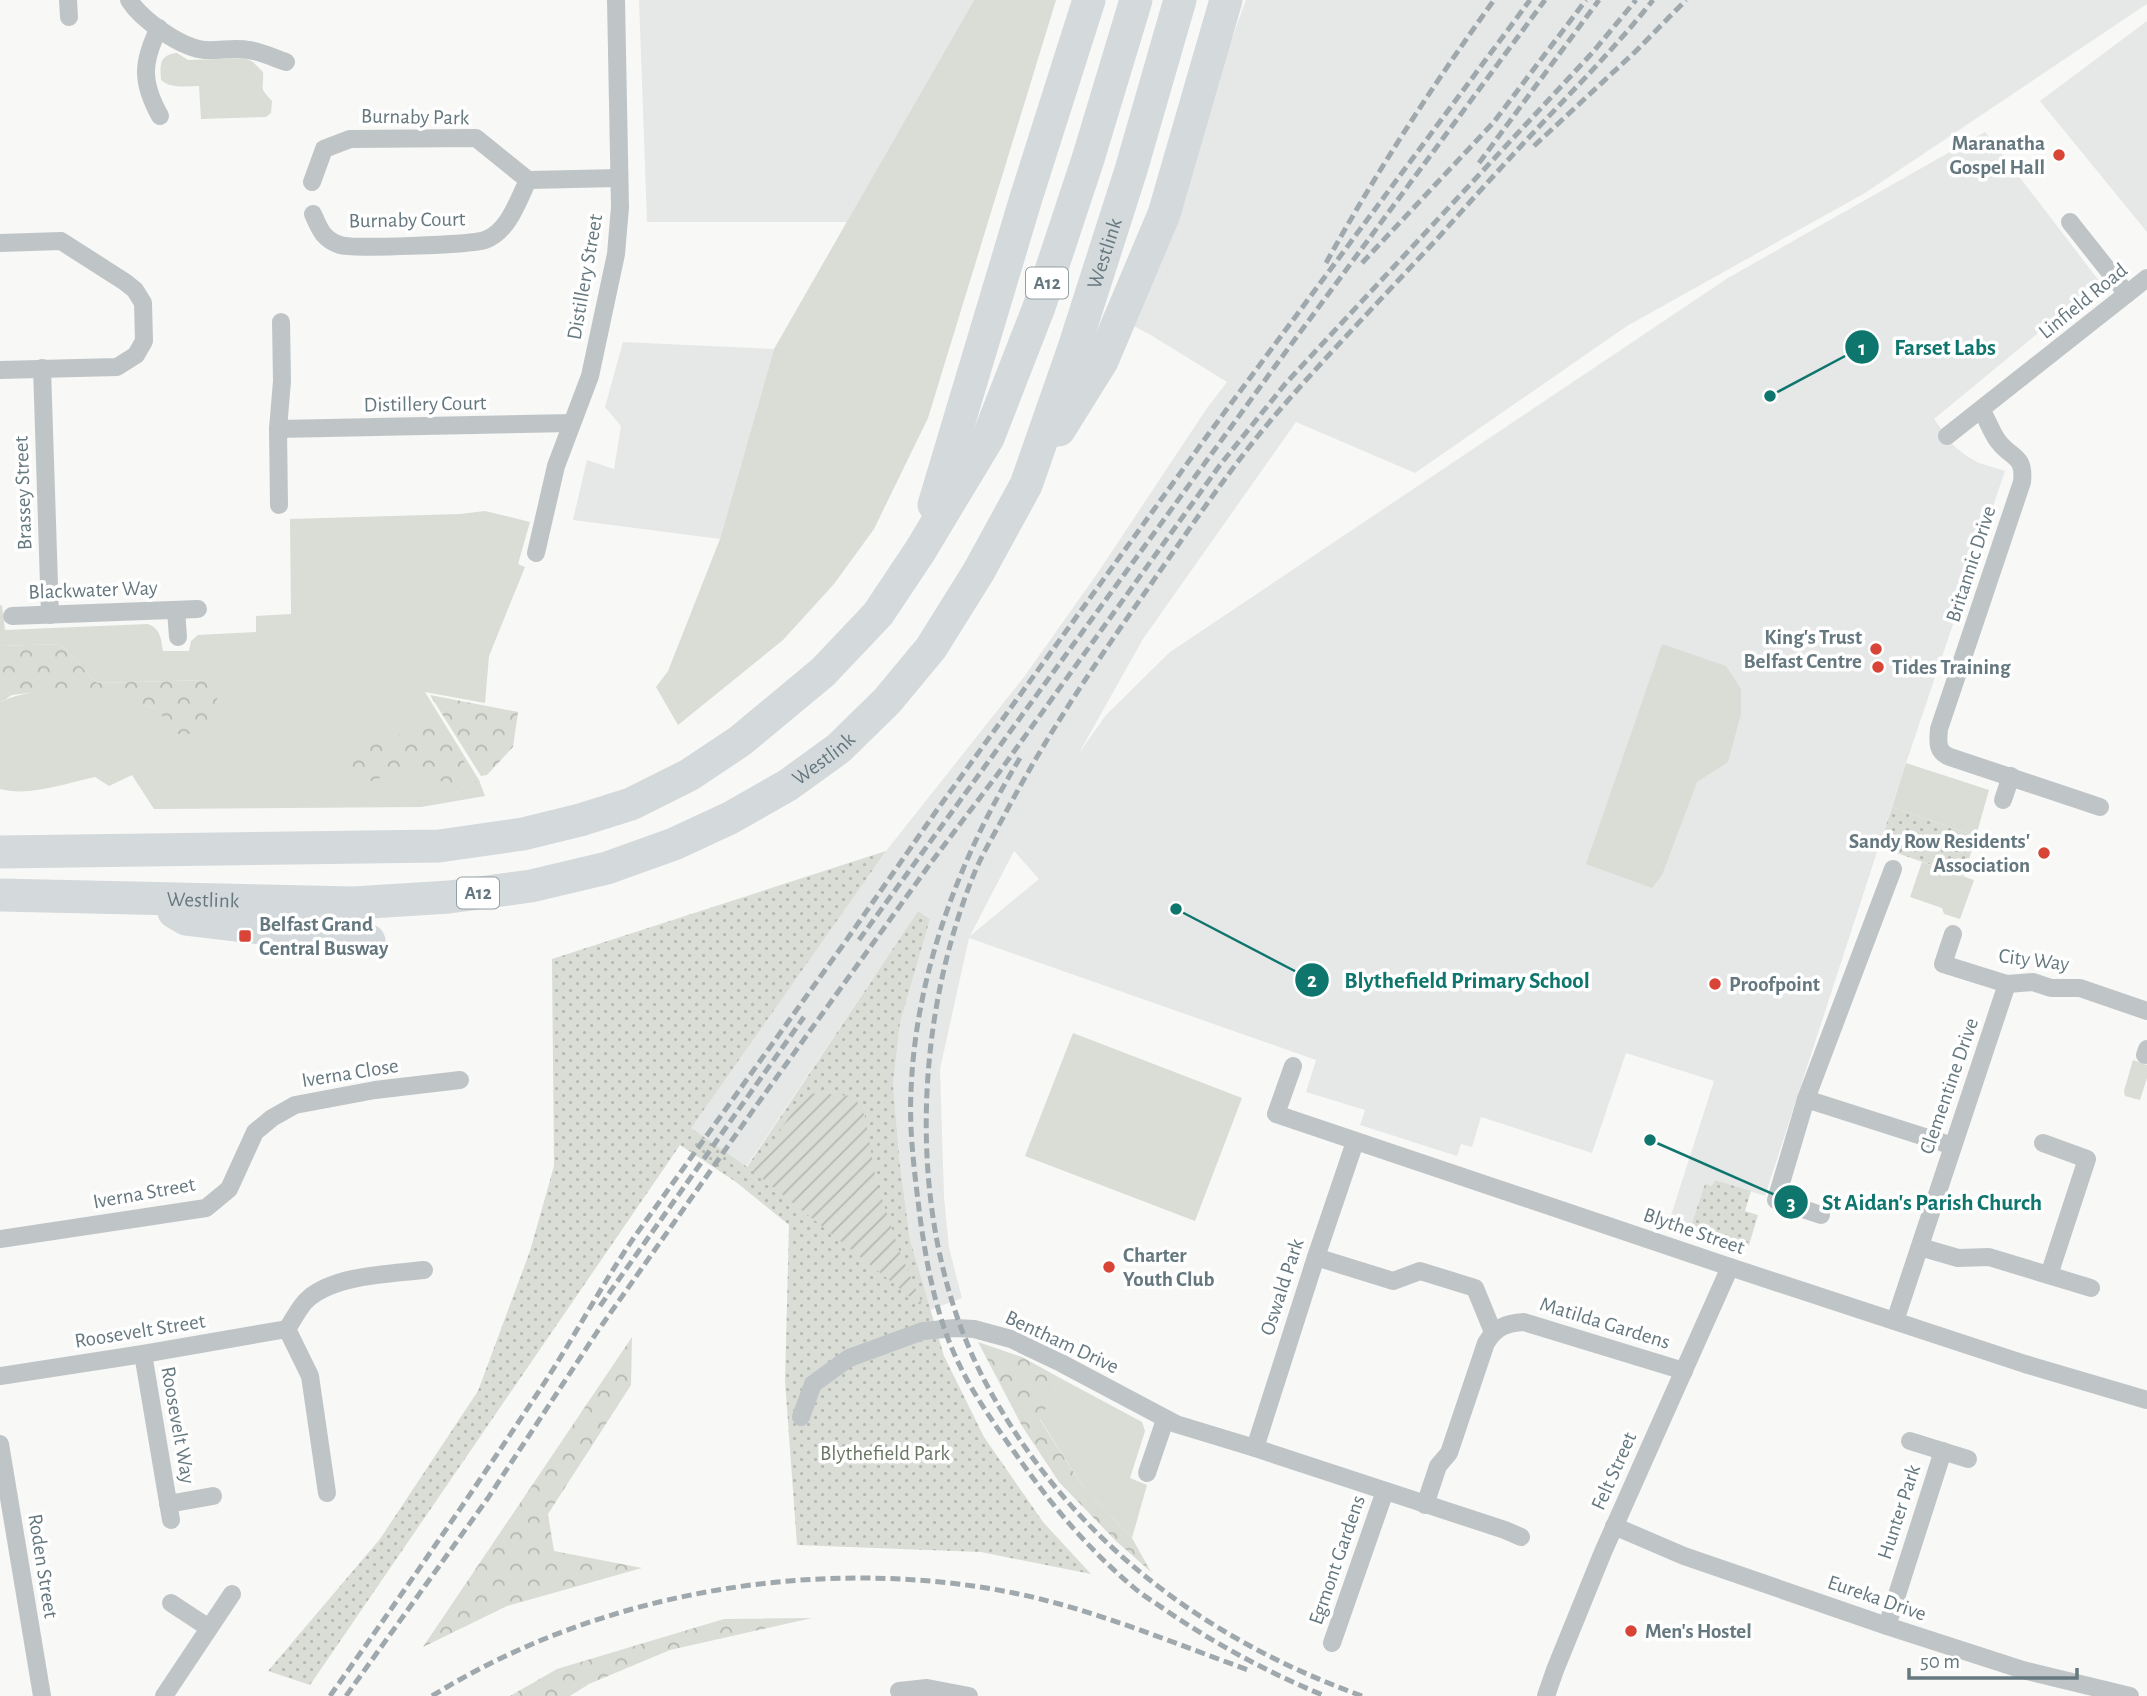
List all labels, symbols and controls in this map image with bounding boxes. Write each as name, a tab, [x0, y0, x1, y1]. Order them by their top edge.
street label: Burnaby Park	[361, 106, 470, 128]
place label: Maranatha Gospel Hall	[1950, 133, 2045, 178]
marker: Maranatha Gospel Hall	[2051, 147, 2067, 163]
street label: Burnaby Court	[348, 208, 466, 232]
street label: Distillery Street	[564, 212, 606, 341]
street label: Westlink	[1083, 215, 1125, 291]
street label: Linfield Road	[2035, 259, 2131, 343]
road number: A12	[1026, 268, 1068, 298]
callout: Farset Labs	[1845, 325, 2010, 369]
text: Farset Labs	[1894, 337, 1996, 360]
text: 1	[1858, 338, 1866, 359]
street label: Distillery Court	[364, 392, 487, 416]
street label: Brassey Street	[10, 435, 35, 551]
street label: Britannic Drive	[1942, 503, 2000, 625]
street label: Blackwater Way	[28, 577, 158, 603]
place label: King's Trust Belfast Centre	[1744, 627, 1862, 672]
marker: King's Trust Belfast Centre	[1868, 641, 1884, 657]
place label: Tides Training	[1892, 657, 2011, 678]
marker: Tides Training	[1870, 659, 1886, 675]
street label: Westlink	[788, 728, 859, 789]
place label: Sandy Row Residents' Association	[1849, 831, 2030, 876]
marker: Sandy Row Residents' Association	[2036, 845, 2052, 861]
road number: A12	[457, 878, 499, 908]
street label: Westlink	[166, 888, 240, 911]
place label: Belfast Grand Central Busway	[259, 914, 389, 959]
marker: Belfast Grand Central Busway	[237, 928, 253, 944]
street label: City Way	[1997, 945, 2071, 975]
callout: Blythefield Primary School	[1295, 958, 1604, 1002]
text: 2	[1307, 970, 1317, 991]
text: Blythefield Primary School	[1344, 970, 1590, 993]
place label: Proofpoint	[1729, 974, 1820, 995]
marker: Proofpoint	[1707, 976, 1723, 992]
street label: Clementine Drive	[1916, 1015, 1982, 1157]
street label: Iverna Close	[300, 1055, 400, 1091]
street label: Iverna Street	[91, 1174, 197, 1212]
callout: St Aidan's Parish Church	[1773, 1180, 2056, 1224]
text: St Aidan's Parish Church	[1822, 1192, 2042, 1215]
text: 3	[1786, 1193, 1796, 1214]
street label: Blythe Street	[1641, 1204, 1748, 1258]
street label: Oswald Park	[1257, 1236, 1308, 1338]
place label: Charter Youth Club	[1123, 1245, 1215, 1290]
marker: Charter Youth Club	[1101, 1259, 1117, 1275]
street label: Matilda Gardens	[1537, 1293, 1673, 1353]
street label: Bentham Drive	[1002, 1307, 1122, 1377]
street label: Roosevelt Street	[73, 1310, 207, 1352]
street label: Roosevelt Way	[157, 1365, 199, 1485]
street label: Felt Street	[1588, 1429, 1641, 1513]
park label: Blythefield Park	[820, 1443, 950, 1464]
street label: Hunter Park	[1874, 1462, 1924, 1562]
street label: Egmont Gardens	[1305, 1493, 1369, 1627]
street label: Roden Street	[24, 1512, 62, 1620]
street label: Eureka Drive	[1825, 1571, 1929, 1625]
place label: Men's Hostel	[1645, 1621, 1752, 1642]
marker: Men's Hostel	[1623, 1623, 1639, 1639]
scale bar	[1909, 1636, 2077, 1680]
text: 50 m	[1920, 1651, 1960, 1672]

